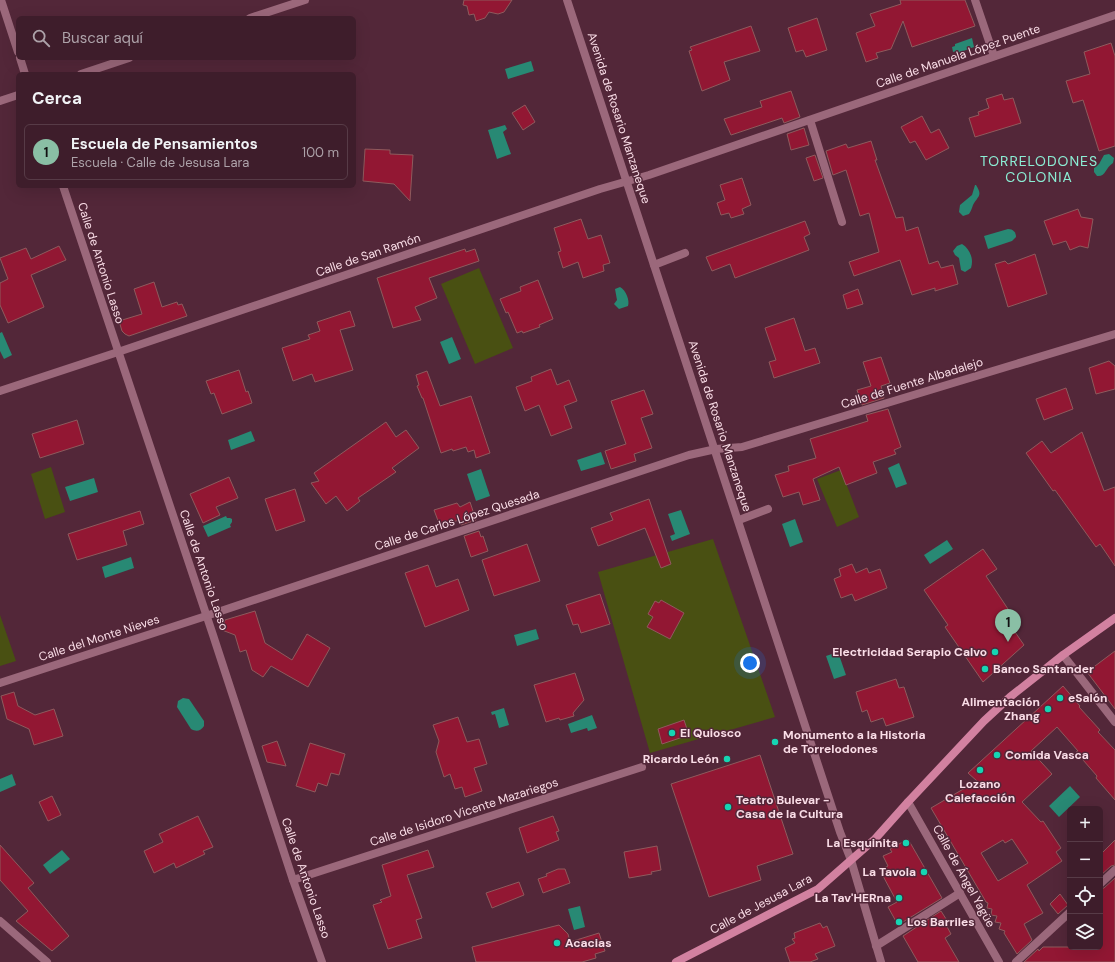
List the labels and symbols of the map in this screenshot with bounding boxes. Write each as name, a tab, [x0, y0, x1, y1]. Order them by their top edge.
street label: Calle de Manuela López Puente	[874, 20, 1042, 92]
street label: Avenida de Rosario Manzaneque	[584, 30, 654, 206]
district label: TORRELODONES COLONIA	[980, 152, 1098, 186]
street label: Calle de Antonio Lasso	[74, 200, 128, 326]
street label: Calle de San Ramón	[313, 230, 423, 280]
street label: Avenida de Rosario Manzaneque	[685, 338, 755, 514]
street label: Calle de Fuente Albadalejo	[839, 354, 985, 412]
street label: Calle de Carlos López Quesada	[373, 486, 541, 554]
street label: Calle de Antonio Lasso	[176, 508, 232, 632]
pin: 1	[995, 609, 1021, 642]
street label: Calle del Monte Nieves	[37, 611, 161, 665]
place label: Electricidad Serapio Calvo	[832, 644, 987, 660]
marker: Electricidad Serapio Calvo	[990, 647, 1000, 657]
your location	[740, 653, 760, 673]
place label: Banco Santander	[993, 661, 1094, 677]
marker: Banco Santander	[980, 664, 990, 674]
place label: eSalón	[1068, 690, 1107, 706]
marker: eSalón	[1055, 693, 1065, 703]
place label: Alimentación Zhang	[962, 694, 1040, 724]
marker: Alimentación Zhang	[1043, 704, 1053, 714]
place label: El Quiosco	[680, 725, 741, 741]
place label: Monumento a la Historia de Torrelodones	[783, 727, 925, 757]
marker: El Quiosco	[667, 728, 677, 738]
marker: Monumento a la Historia de Torrelodones	[770, 737, 780, 747]
place label: Comida Vasca	[1005, 747, 1089, 763]
marker: Comida Vasca	[992, 750, 1002, 760]
place label: Ricardo León	[643, 751, 719, 767]
marker: Ricardo León	[722, 754, 732, 764]
marker: Lozano Calefacción	[975, 765, 985, 775]
street label: Calle de Isidoro Vicente Mazariegos	[368, 774, 560, 850]
place label: Lozano Calefacción	[945, 776, 1015, 806]
place label: Teatro Bulevar - Casa de la Cultura	[736, 792, 843, 822]
marker: Teatro Bulevar - Casa de la Cultura	[723, 802, 733, 812]
street label: Calle de Antonio Lasso	[278, 816, 334, 940]
street label: Calle de Ángel Yagüe	[929, 822, 999, 930]
place label: La Esquinita	[827, 835, 898, 851]
marker: La Esquinita	[901, 838, 911, 848]
place label: La Tavola	[862, 864, 916, 880]
marker: La Tavola	[919, 867, 929, 877]
street label: Calle de Jesusa Lara	[707, 870, 815, 938]
place label: La Tav'HERna	[815, 890, 891, 906]
marker: La Tav'HERna	[894, 893, 904, 903]
place label: Los Barriles	[907, 914, 975, 930]
marker: Los Barriles	[894, 917, 904, 927]
place label: Acacias	[565, 935, 612, 951]
marker: Acacias	[552, 938, 562, 948]

